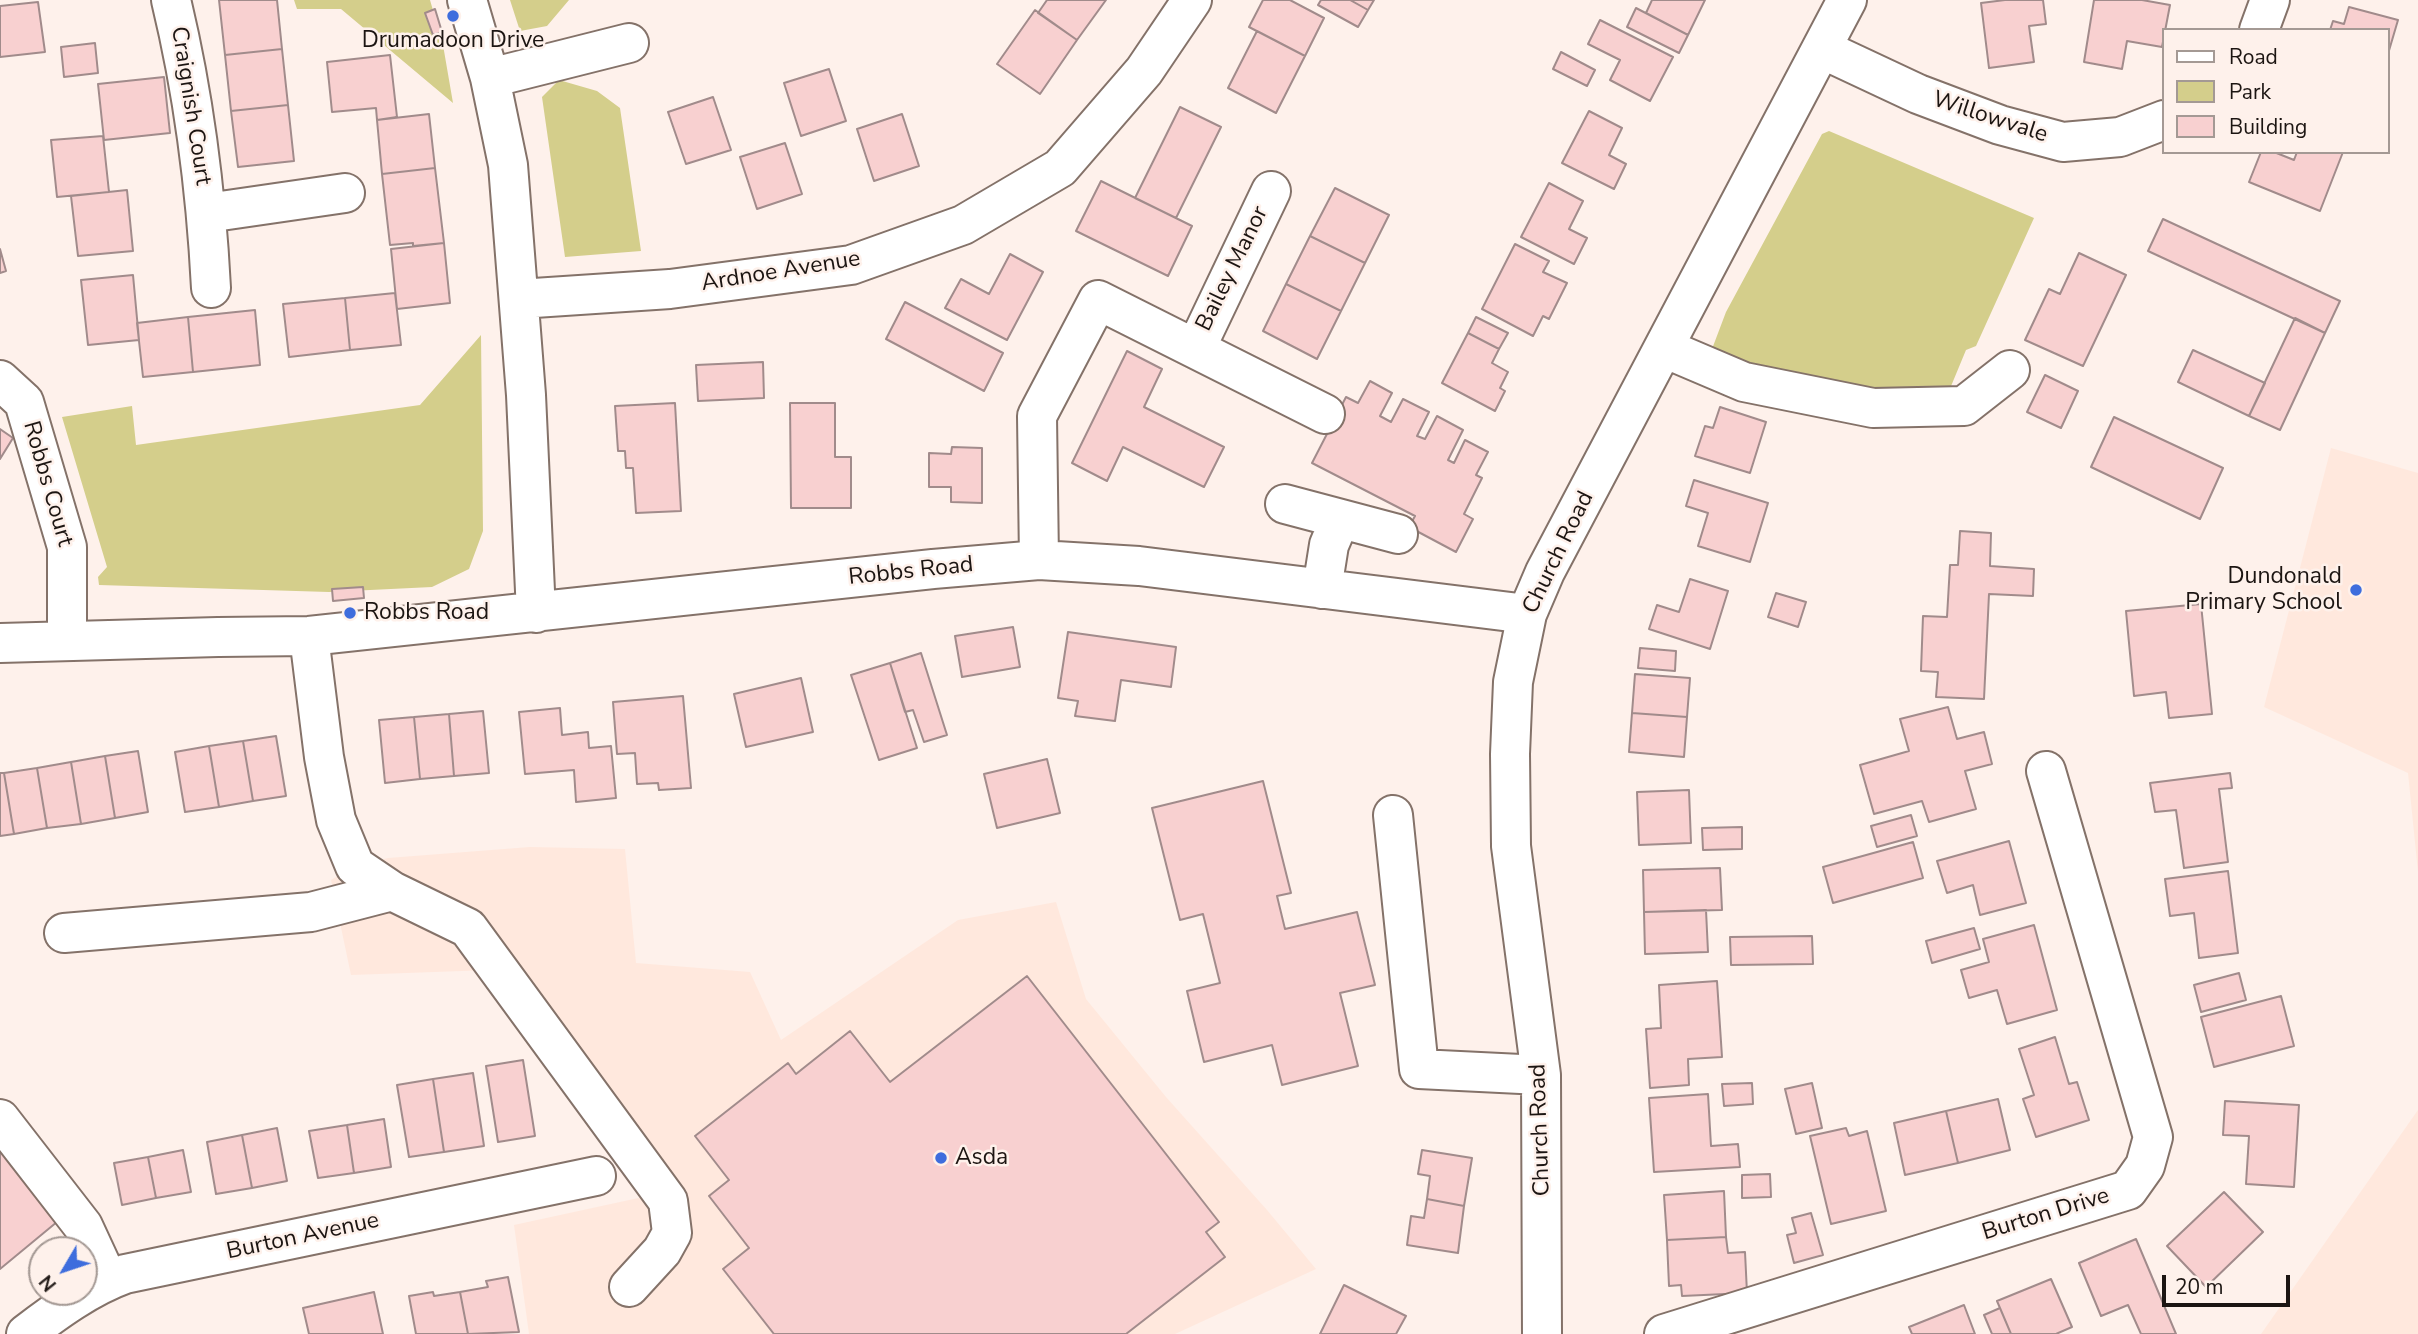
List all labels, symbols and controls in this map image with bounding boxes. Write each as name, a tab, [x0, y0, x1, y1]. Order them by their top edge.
marker: Drumadoon Drive	[445, 8, 461, 24]
street label: Craignish Court	[164, 25, 216, 187]
place label: Drumadoon Drive	[362, 27, 544, 55]
legend	[2162, 28, 2390, 154]
text: Road	[2229, 43, 2278, 71]
text: Park	[2229, 78, 2271, 106]
street label: Willowvale	[1929, 86, 2051, 150]
text: Building	[2229, 113, 2307, 141]
street label: Bailey Manor	[1191, 202, 1275, 336]
street label: Ardnoe Avenue	[700, 246, 862, 298]
street label: Robbs Court	[16, 418, 78, 550]
street label: Church Road	[1518, 487, 1600, 619]
street label: Robbs Road	[847, 552, 975, 592]
place label: Dundonald Primary School	[2185, 563, 2342, 617]
marker: Dundonald Primary School	[2348, 582, 2364, 598]
place label: Robbs Road	[364, 599, 489, 627]
marker: Robbs Road	[342, 605, 358, 621]
street label: Church Road	[1525, 1063, 1557, 1197]
place label: Asda	[955, 1144, 1008, 1172]
marker: Asda	[933, 1150, 949, 1166]
street label: Burton Drive	[1979, 1183, 2113, 1247]
street label: Burton Avenue	[224, 1207, 382, 1267]
north arrow	[28, 1236, 98, 1306]
scale bar	[2166, 1260, 2294, 1304]
text: N	[34, 1269, 63, 1297]
text: 20 m	[2175, 1273, 2224, 1301]

